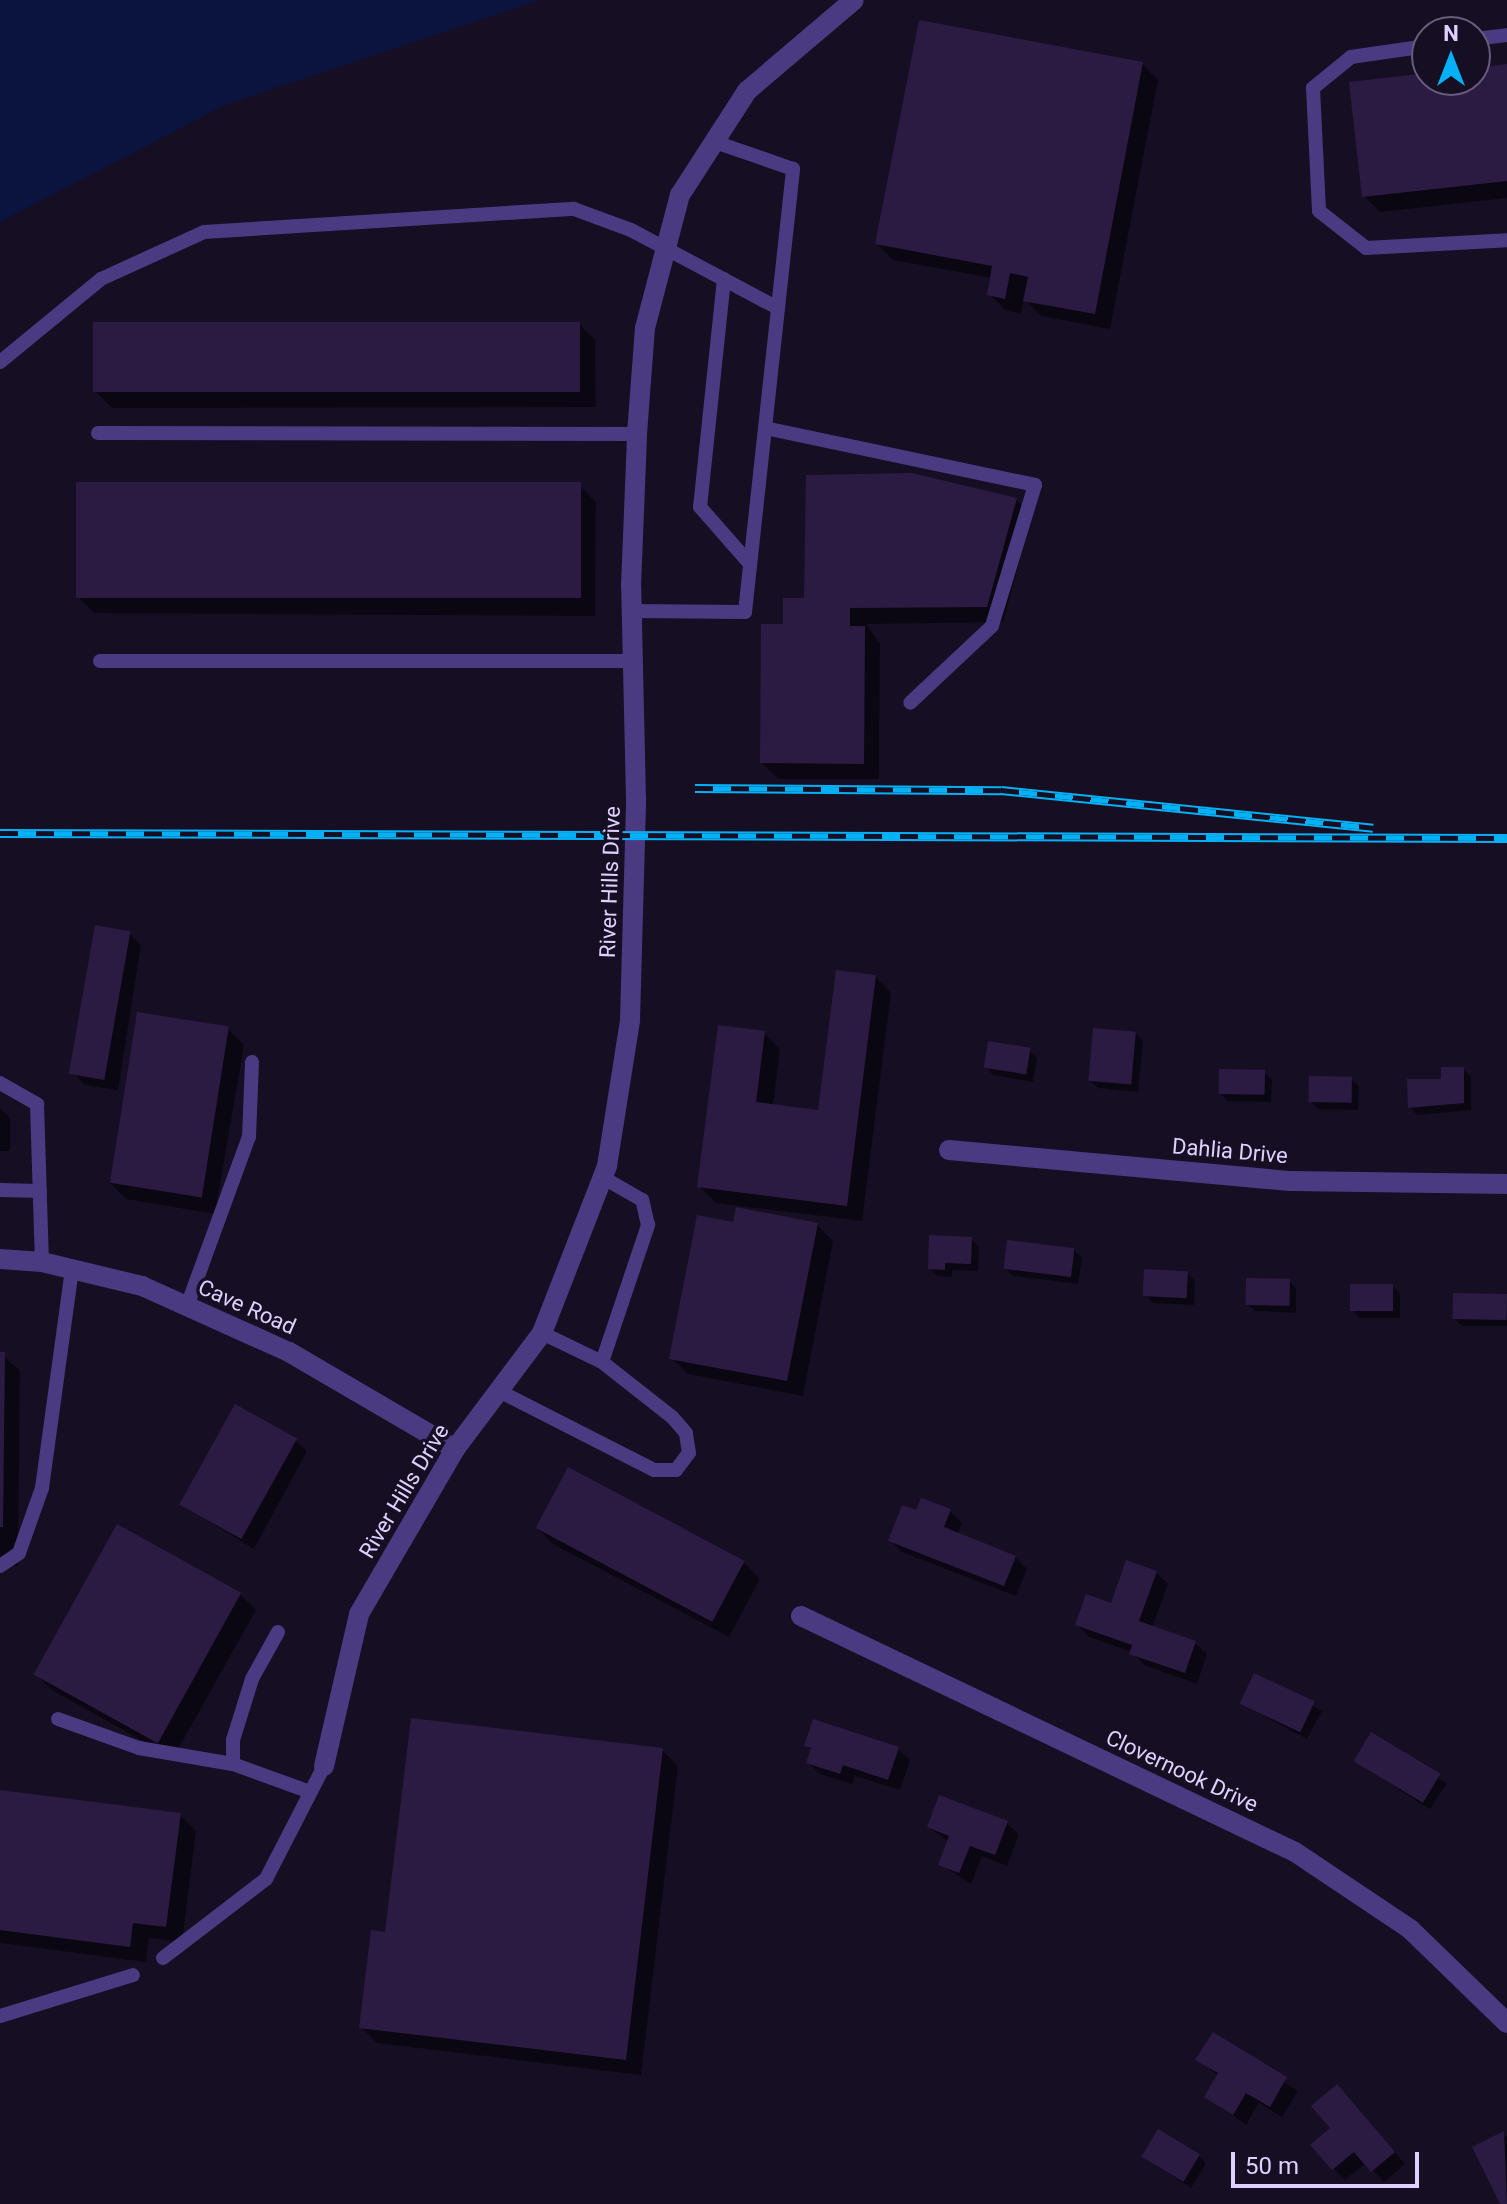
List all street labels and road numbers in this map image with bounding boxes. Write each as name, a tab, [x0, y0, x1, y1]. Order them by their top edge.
street label: River Hills Drive	[594, 806, 626, 958]
street label: Dahlia Drive	[1171, 1133, 1289, 1169]
street label: Cave Road	[194, 1274, 300, 1340]
street label: River Hills Drive	[354, 1419, 454, 1563]
street label: Clovernook Drive	[1102, 1724, 1262, 1818]

